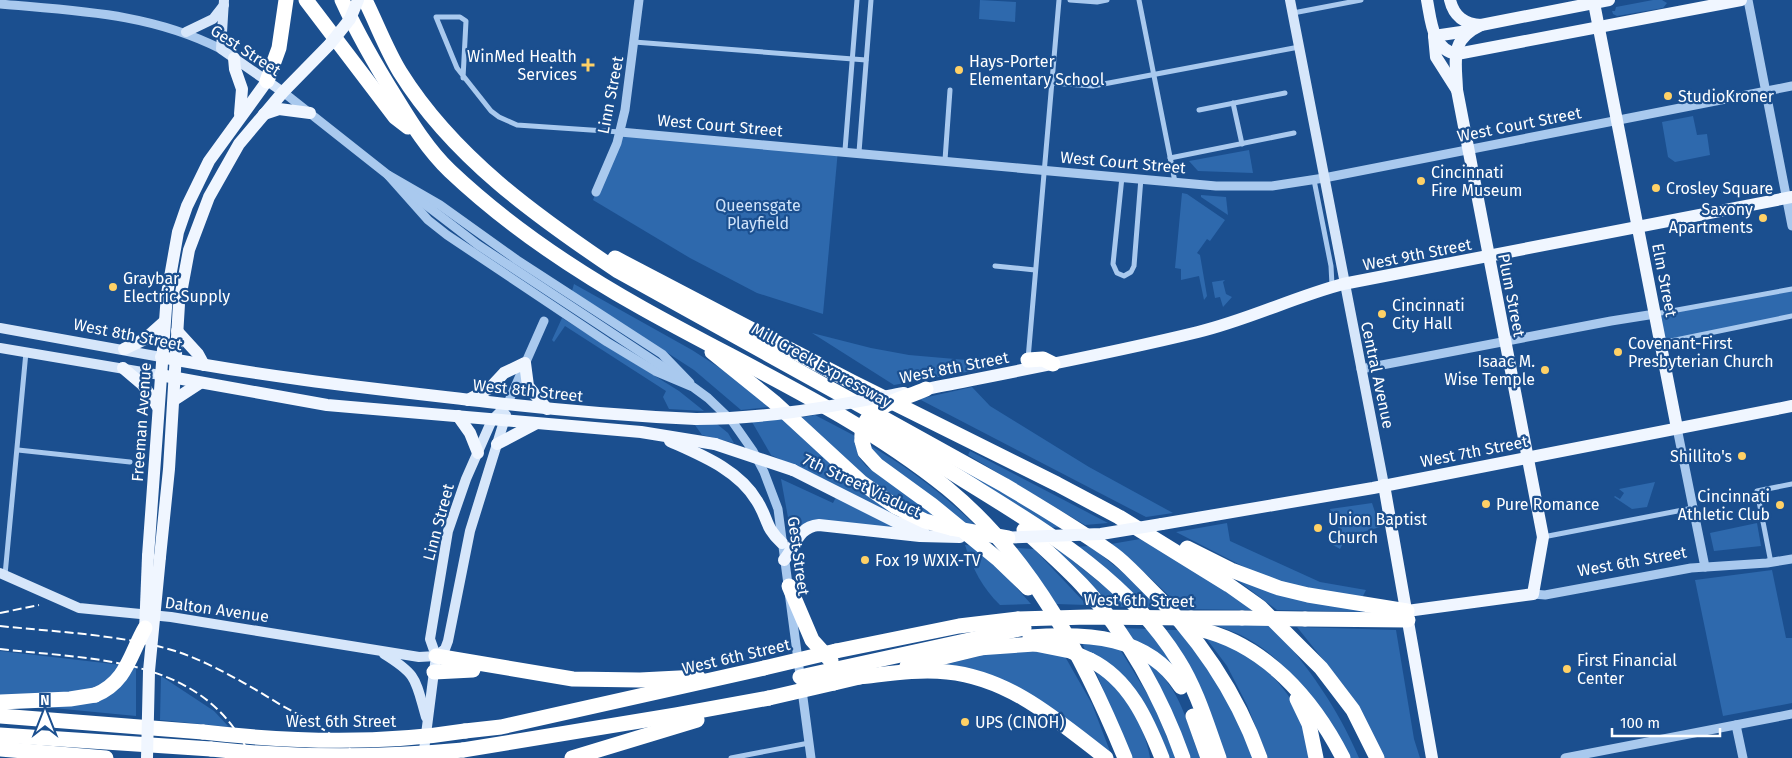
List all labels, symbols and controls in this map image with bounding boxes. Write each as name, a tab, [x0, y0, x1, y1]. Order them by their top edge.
street label: Gest Street	[207, 21, 285, 80]
place label: WinMed Health Services	[467, 47, 577, 84]
place label: Hays-Porter Elementary School	[969, 52, 1105, 89]
street label: Linn Street	[594, 54, 627, 136]
marker: WinMed Health Services	[581, 58, 595, 72]
marker: Hays-Porter Elementary School	[953, 64, 965, 76]
place label: StudioKroner	[1678, 87, 1775, 106]
marker: StudioKroner	[1662, 90, 1674, 102]
street label: West Court Street	[1455, 103, 1583, 146]
street label: West Court Street	[656, 111, 784, 140]
street label: West Court Street	[1059, 148, 1187, 177]
place label: Cincinnati Fire Museum	[1431, 163, 1522, 200]
marker: Cincinnati Fire Museum	[1415, 175, 1427, 187]
place label: Crosley Square	[1666, 179, 1773, 198]
marker: Crosley Square	[1650, 182, 1662, 194]
park label: Queensgate Playfield	[715, 196, 801, 233]
place label: Saxony Apartments	[1669, 200, 1753, 237]
marker: Saxony Apartments	[1757, 212, 1769, 224]
street label: West 9th Street	[1361, 235, 1473, 274]
street label: Elm Street	[1648, 242, 1681, 319]
street label: Plum Street	[1494, 252, 1529, 339]
place label: Graybar Electric Supply	[123, 269, 230, 306]
marker: Graybar Electric Supply	[107, 281, 119, 293]
place label: Cincinnati City Hall	[1392, 296, 1465, 333]
marker: Cincinnati City Hall	[1376, 308, 1388, 320]
street label: West 8th Street	[72, 315, 184, 354]
street label: Mill Creek Expressway	[748, 319, 895, 412]
street label: Central Avenue	[1357, 320, 1398, 430]
place label: Covenant-First Presbyterian Church	[1628, 334, 1774, 371]
marker: Covenant-First Presbyterian Church	[1612, 346, 1624, 358]
street label: West 8th Street	[898, 348, 1011, 387]
place label: Isaac M. Wise Temple	[1444, 352, 1535, 389]
street label: Freeman Avenue	[128, 362, 155, 482]
marker: Isaac M. Wise Temple	[1539, 364, 1551, 376]
street label: West 8th Street	[472, 375, 584, 406]
street label: West 7th Street	[1419, 432, 1530, 471]
place label: Shillito's	[1670, 447, 1732, 466]
street label: 7th Street Viaduct	[800, 450, 924, 521]
marker: Shillito's	[1736, 450, 1748, 462]
street label: Linn Street	[419, 481, 458, 563]
place label: Cincinnati Athletic Club	[1678, 487, 1770, 524]
place label: Pure Romance	[1496, 495, 1599, 514]
marker: Pure Romance	[1480, 498, 1492, 510]
marker: Cincinnati Athletic Club	[1774, 499, 1786, 511]
place label: Union Baptist Church	[1328, 510, 1427, 547]
street label: Gest Street	[784, 515, 813, 597]
marker: Union Baptist Church	[1312, 522, 1324, 534]
street label: West 6th Street	[1576, 542, 1688, 580]
place label: Fox 19 WXIX-TV	[875, 551, 981, 570]
marker: Fox 19 WXIX-TV	[859, 554, 871, 566]
street label: West 6th Street	[1084, 590, 1195, 611]
street label: Dalton Avenue	[164, 593, 270, 626]
street label: West 6th Street	[680, 635, 792, 678]
place label: First Financial Center	[1577, 651, 1677, 688]
marker: First Financial Center	[1561, 663, 1573, 675]
north arrow	[20, 688, 70, 738]
text: N	[40, 692, 50, 709]
scale bar	[1612, 706, 1720, 738]
street label: West 6th Street	[286, 712, 397, 731]
place label: UPS (CINOH)	[975, 713, 1064, 732]
text: 100 m	[1620, 714, 1660, 732]
marker: UPS (CINOH)	[959, 716, 971, 728]

